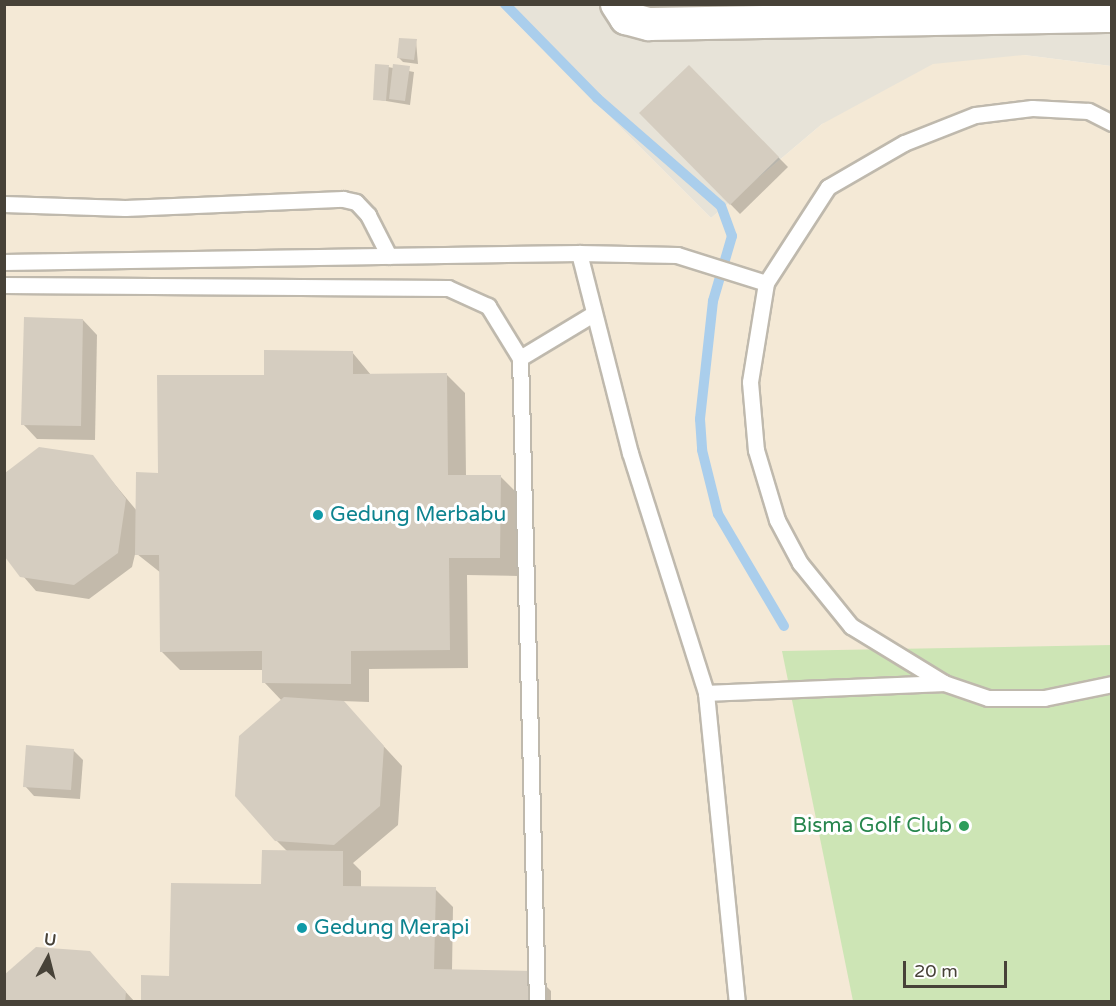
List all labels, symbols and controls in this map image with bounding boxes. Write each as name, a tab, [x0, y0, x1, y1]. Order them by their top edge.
place label: Gedung Merbabu	[330, 502, 506, 528]
marker: Gedung Merbabu	[311, 508, 325, 522]
place label: Bisma Golf Club	[793, 813, 952, 839]
marker: Bisma Golf Club	[957, 819, 971, 833]
place label: Gedung Merapi	[314, 915, 470, 941]
marker: Gedung Merapi	[295, 921, 309, 935]
north arrow	[18, 928, 78, 988]
text: U	[43, 929, 57, 951]
scale bar	[906, 949, 1010, 987]
text: 20 m	[914, 960, 958, 982]

